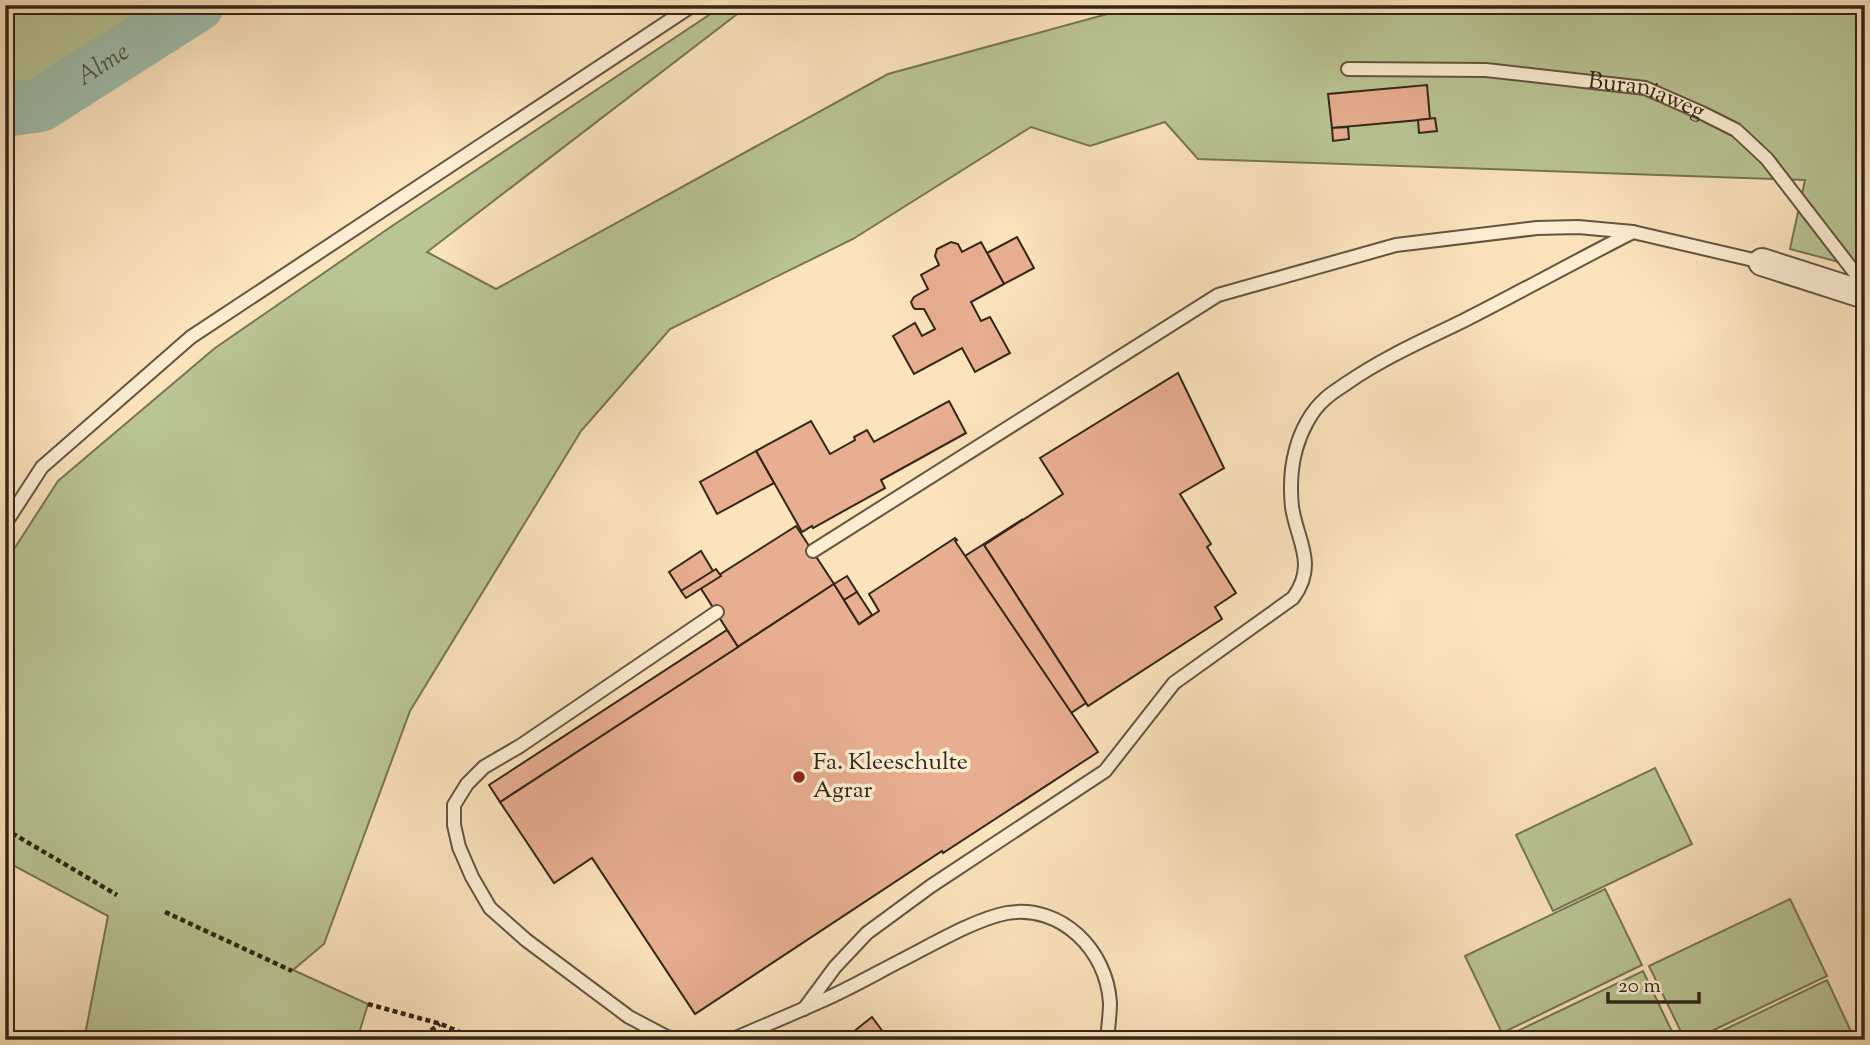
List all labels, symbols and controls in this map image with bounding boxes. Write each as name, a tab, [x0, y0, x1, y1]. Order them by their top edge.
water label: Alme	[69, 34, 137, 96]
street label: Buraniaweg	[1586, 65, 1710, 129]
place label: Fa. Kleeschulte Agrar	[813, 746, 968, 808]
marker: Fa. Kleeschulte Agrar	[791, 769, 807, 785]
scale bar	[1608, 961, 1699, 1005]
text: 20 m	[1618, 972, 1661, 1002]

